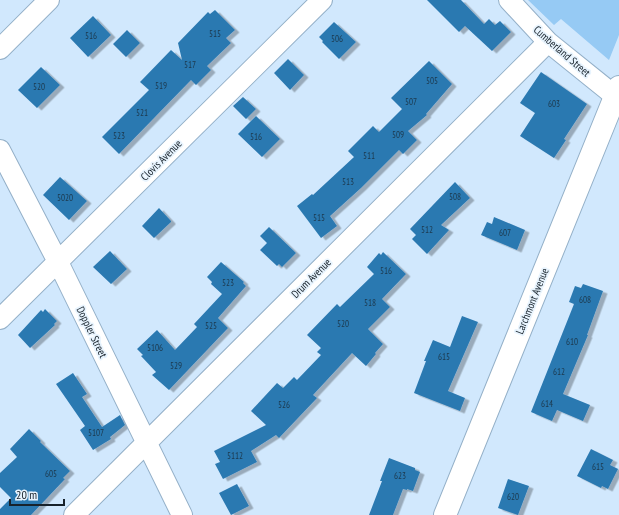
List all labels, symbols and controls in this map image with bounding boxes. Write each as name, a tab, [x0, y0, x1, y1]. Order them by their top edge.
street label: Cumberland Street	[531, 22, 593, 80]
house number: 515	[209, 28, 221, 39]
house number: 516	[85, 30, 97, 41]
house number: 506	[331, 33, 343, 44]
house number: 517	[184, 59, 196, 70]
house number: 505	[426, 75, 438, 86]
house number: 519	[155, 80, 167, 91]
house number: 520	[33, 81, 45, 92]
house number: 507	[405, 96, 417, 107]
house number: 603	[548, 98, 560, 109]
house number: 521	[136, 107, 148, 118]
house number: 509	[392, 129, 404, 140]
house number: 523	[113, 130, 125, 141]
house number: 516	[250, 131, 262, 142]
street label: Clovis Avenue	[137, 136, 185, 184]
house number: 511	[363, 150, 375, 161]
house number: 513	[342, 176, 354, 187]
house number: 508	[449, 191, 461, 202]
house number: 5020	[57, 192, 73, 203]
house number: 515	[313, 212, 325, 223]
house number: 512	[421, 224, 433, 235]
house number: 607	[499, 227, 511, 238]
street label: Drum Avenue	[288, 255, 334, 301]
house number: 516	[380, 265, 392, 276]
street label: Larchmont Avenue	[512, 265, 552, 336]
house number: 523	[222, 277, 234, 288]
house number: 608	[579, 294, 591, 305]
house number: 518	[364, 297, 376, 308]
street label: Doppler Street	[74, 304, 110, 360]
house number: 520	[337, 318, 349, 329]
house number: 525	[205, 320, 217, 331]
house number: 610	[566, 336, 578, 347]
house number: 5106	[147, 342, 163, 353]
house number: 615	[438, 351, 450, 362]
house number: 529	[170, 360, 182, 371]
house number: 612	[553, 366, 565, 377]
house number: 614	[541, 398, 553, 409]
house number: 526	[278, 399, 290, 410]
house number: 5107	[88, 427, 104, 438]
house number: 5112	[227, 450, 243, 461]
house number: 615	[592, 461, 604, 472]
house number: 605	[45, 468, 57, 479]
house number: 623	[394, 470, 406, 481]
scale bar	[10, 481, 64, 507]
text: 20 m	[16, 487, 37, 502]
house number: 620	[507, 491, 519, 502]

